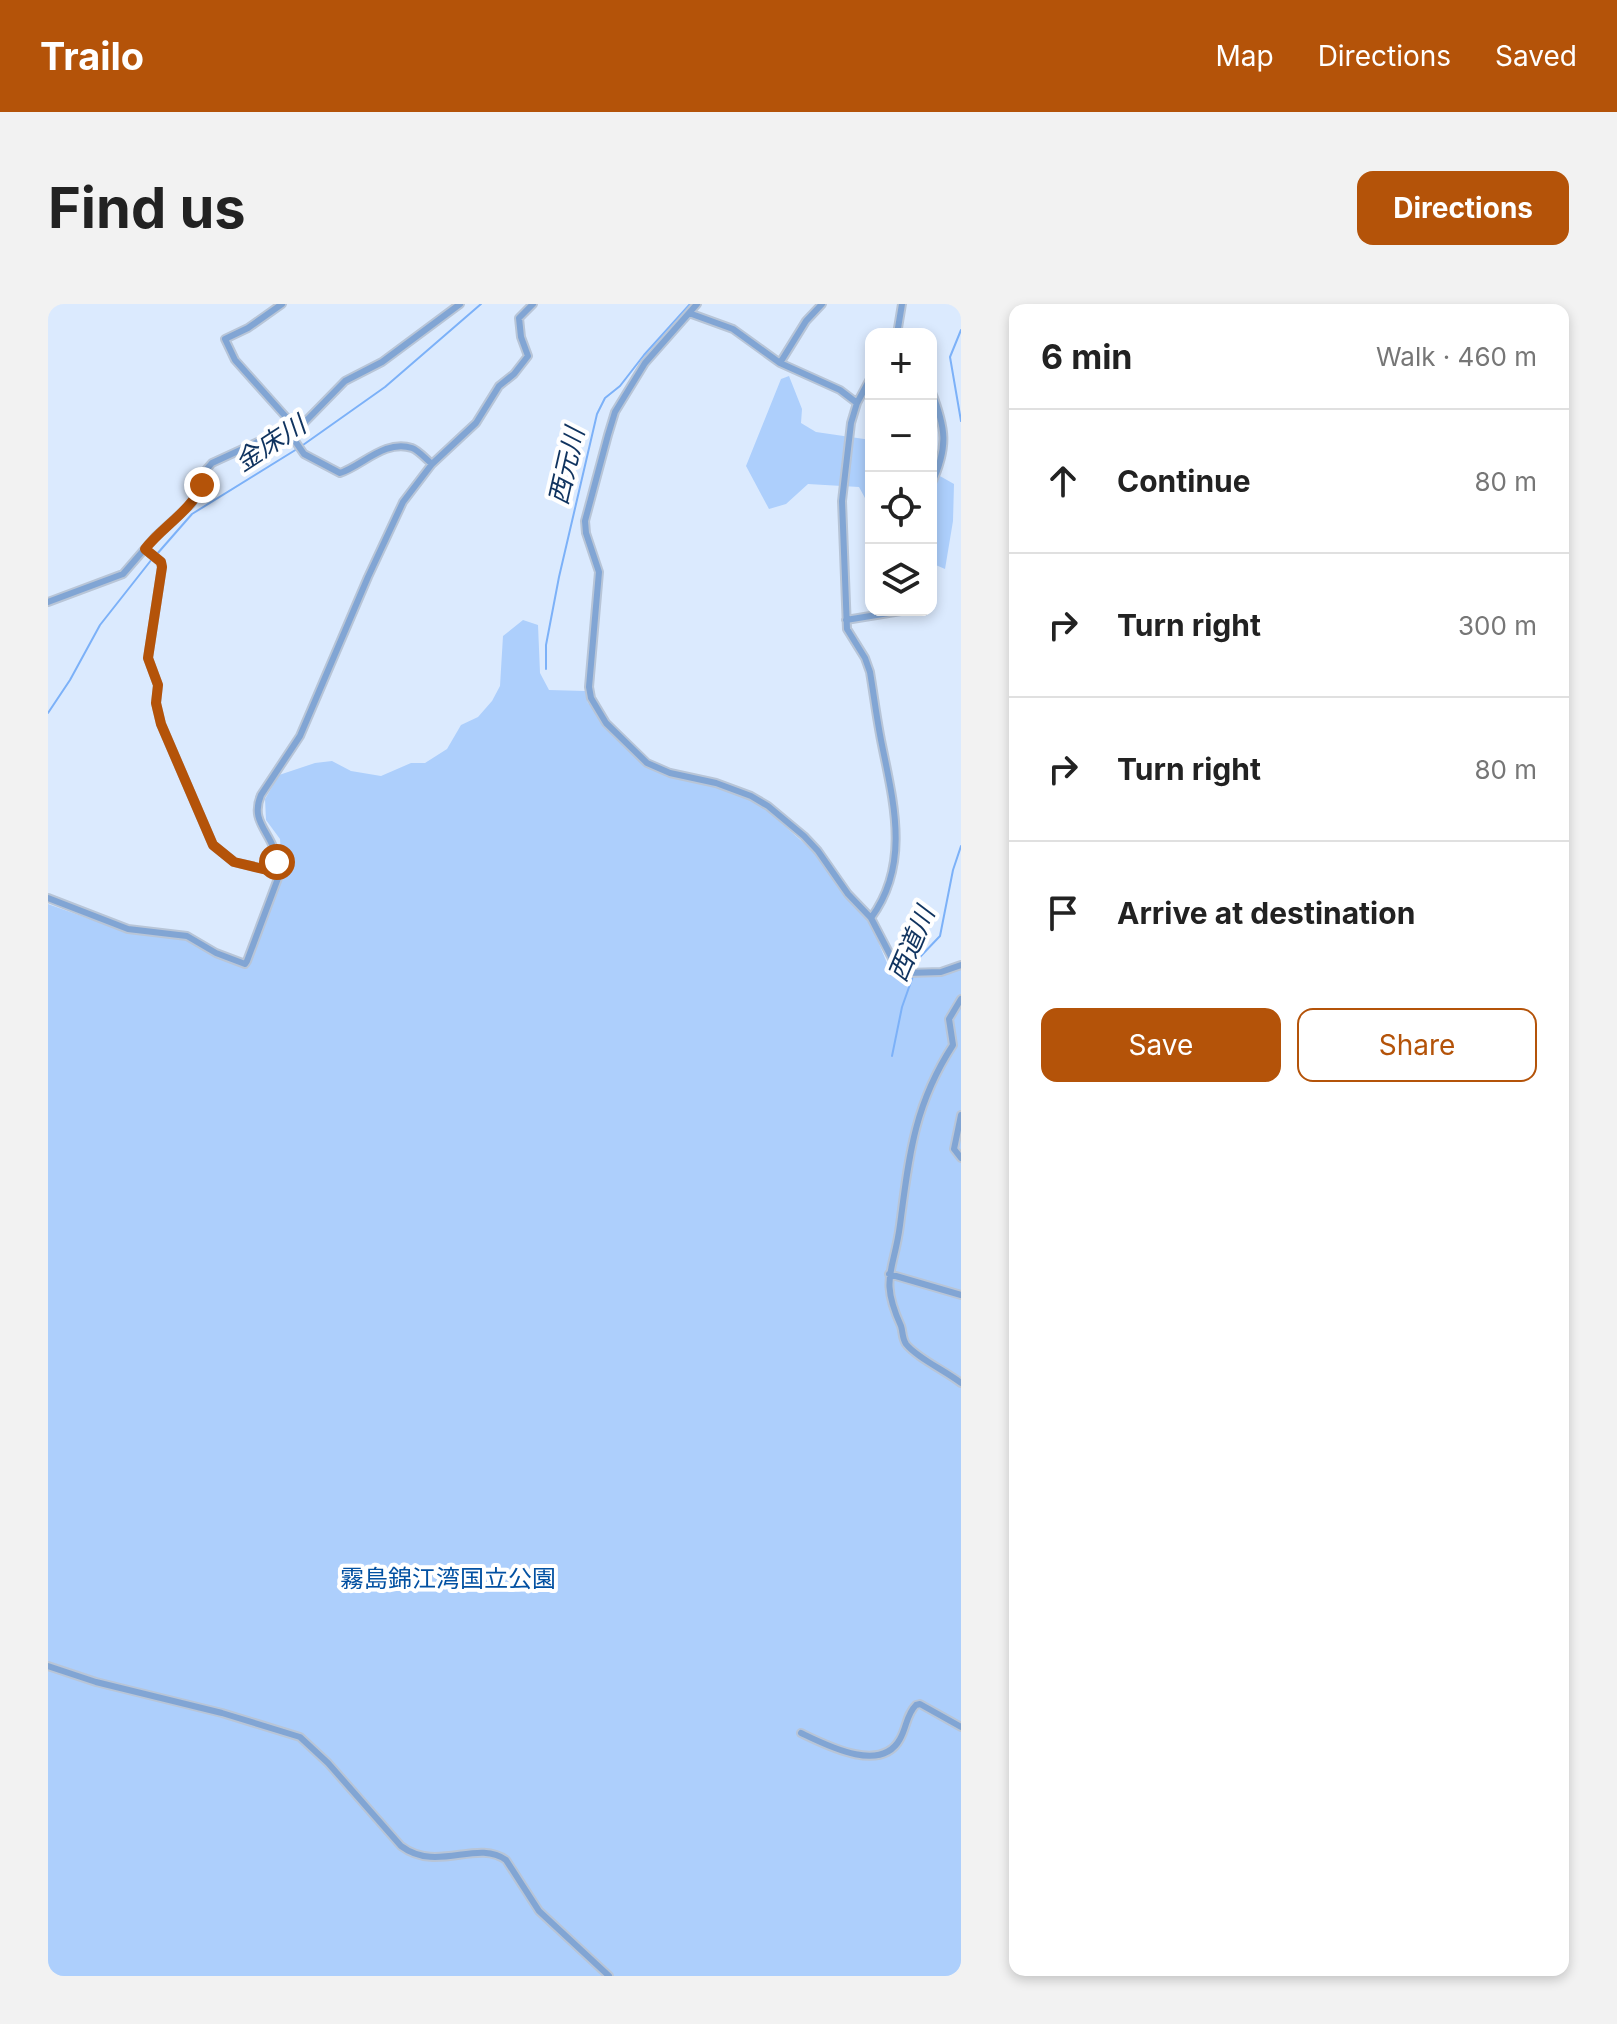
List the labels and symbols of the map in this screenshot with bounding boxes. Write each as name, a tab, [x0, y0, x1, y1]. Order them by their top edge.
water label: 金床川	[229, 407, 314, 477]
water label: 西元川	[542, 422, 591, 507]
route end	[184, 467, 220, 503]
route start	[259, 844, 295, 880]
water label: 西道川	[881, 899, 942, 986]
park label: 霧島錦江湾国立公園	[340, 1564, 556, 1593]

